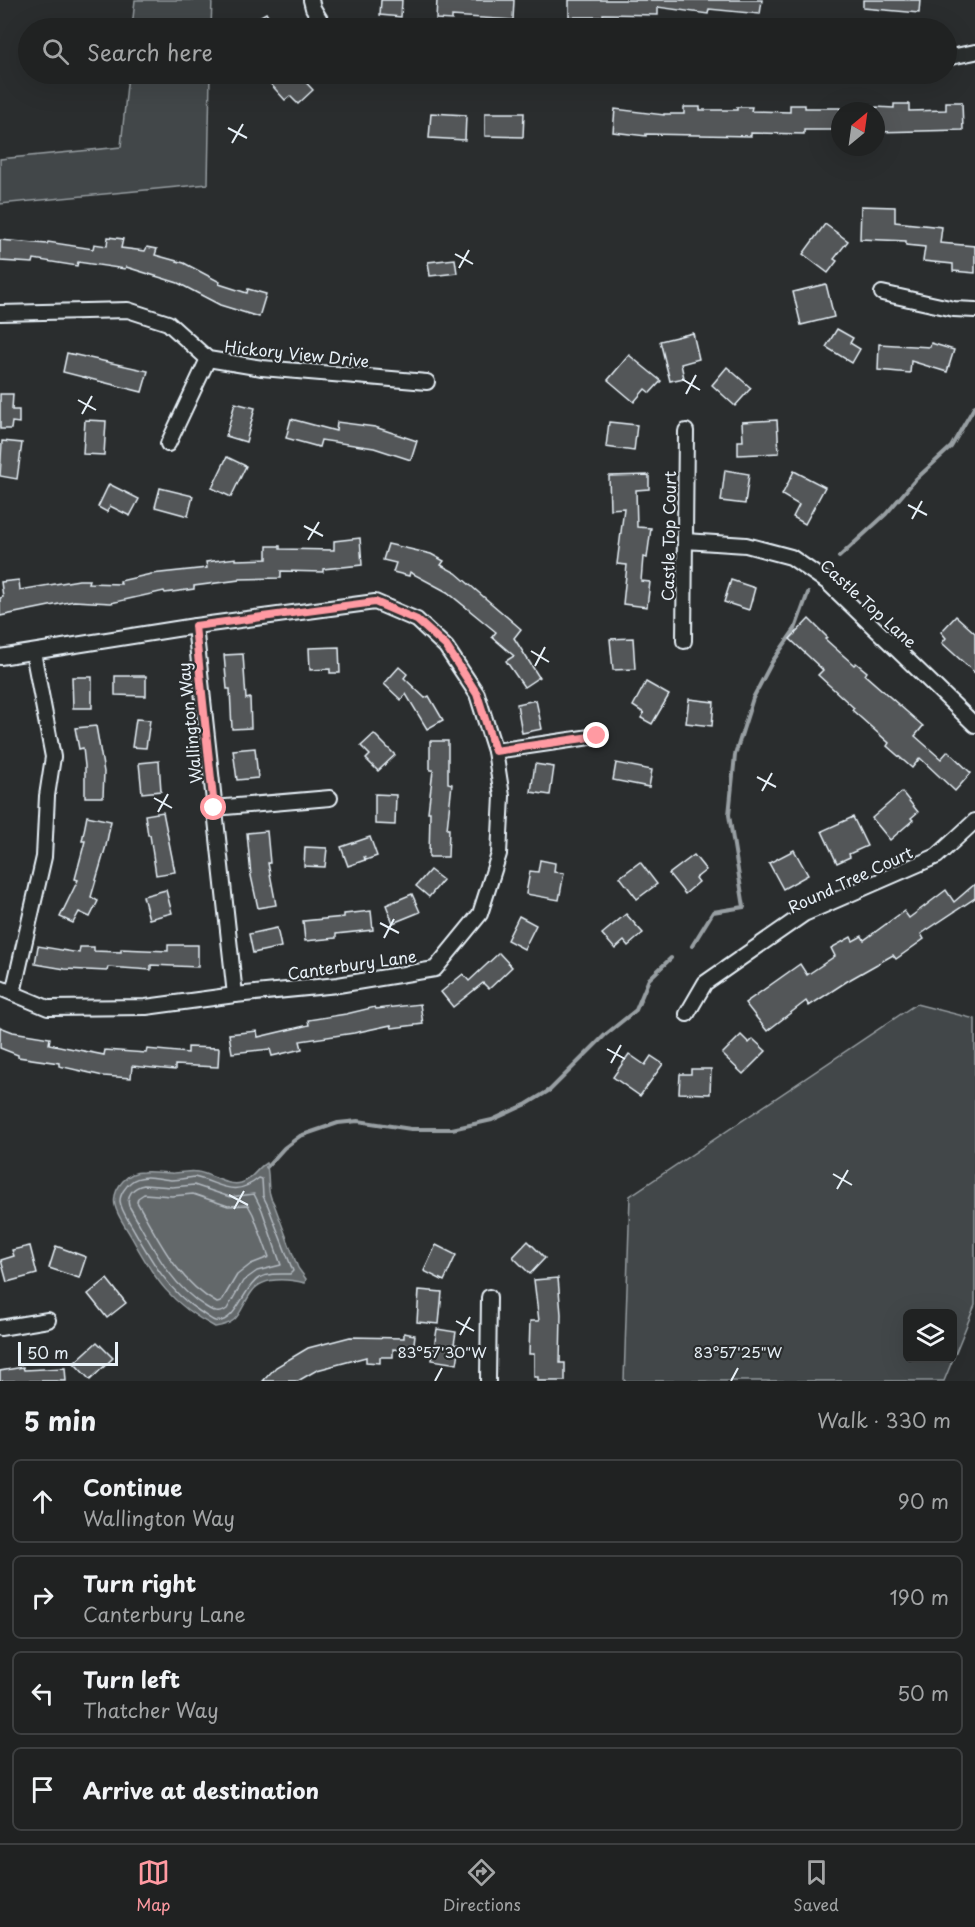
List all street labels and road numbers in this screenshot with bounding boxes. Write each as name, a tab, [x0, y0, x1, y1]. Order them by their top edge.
street label: Hickory View Drive	[223, 333, 371, 373]
street label: Castle Top Court	[655, 470, 681, 601]
street label: Castle Top Lane	[815, 553, 923, 653]
street label: Wallington Way	[171, 661, 207, 785]
street label: Round Tree Court	[784, 839, 917, 918]
street label: Canterbury Lane	[286, 943, 418, 985]

